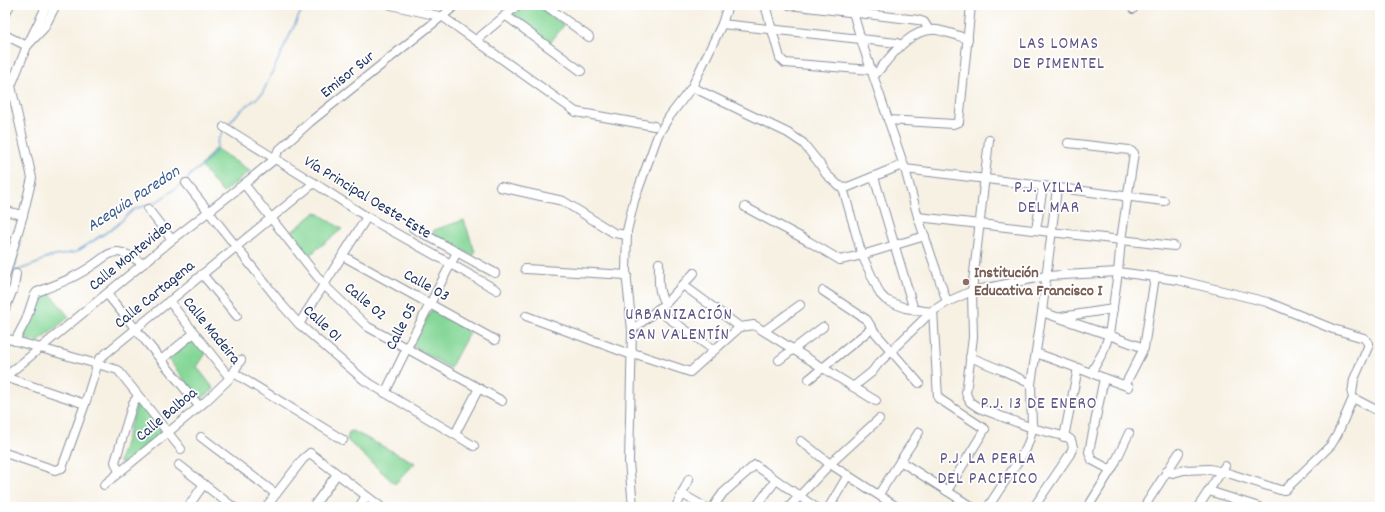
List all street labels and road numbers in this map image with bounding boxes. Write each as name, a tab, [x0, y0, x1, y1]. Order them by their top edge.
street label: Emisor Sur	[316, 46, 380, 104]
street label: Vía Principal Oeste-Este	[299, 151, 435, 245]
street label: Calle Montevideo	[84, 215, 178, 297]
street label: Calle Cartagena	[110, 255, 200, 335]
street label: Calle 03	[399, 264, 453, 308]
street label: Calle 02	[339, 277, 391, 327]
street label: Calle Madeira	[176, 292, 246, 370]
street label: Calle 01	[297, 300, 347, 348]
street label: Calle 05	[380, 300, 424, 354]
street label: Calle Balboa	[131, 382, 203, 448]

